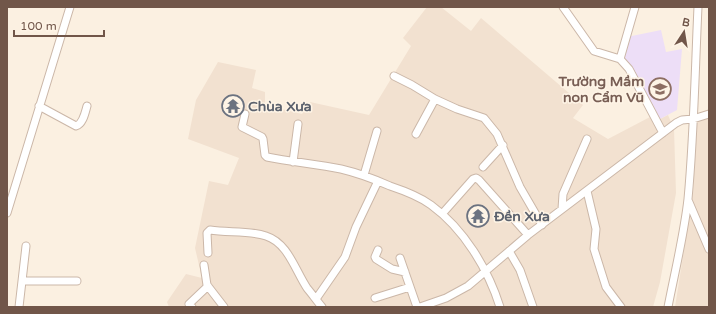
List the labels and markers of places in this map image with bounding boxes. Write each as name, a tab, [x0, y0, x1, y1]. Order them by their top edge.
place label: Trường Mầm non Cẩm Vũ	[558, 73, 644, 106]
school or university icon: Trường Mầm non Cẩm Vũ	[647, 76, 673, 102]
temple icon: Chùa Xưa	[220, 93, 246, 119]
place label: Chùa Xưa	[248, 98, 312, 115]
temple icon: Đền Xưa	[465, 203, 491, 229]
place label: Đền Xưa	[493, 208, 550, 225]

